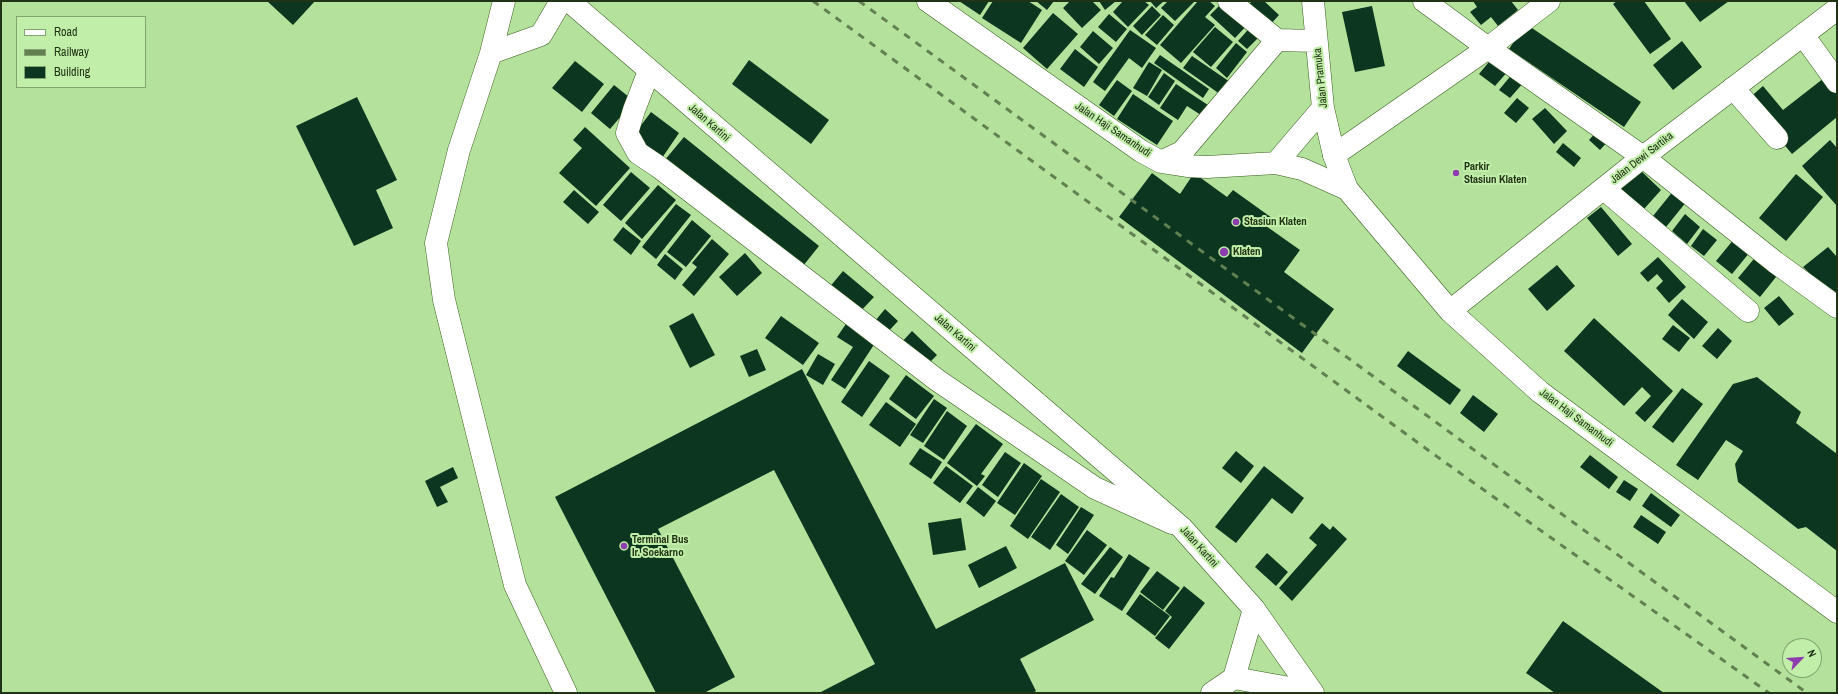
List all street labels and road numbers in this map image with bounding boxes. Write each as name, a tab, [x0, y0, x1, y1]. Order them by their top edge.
street label: Jalan Pramuka	[1311, 47, 1331, 109]
street label: Jalan Haji Samanhudi	[1073, 100, 1153, 160]
street label: Jalan Kartini	[686, 101, 732, 145]
street label: Jalan Dewi Sartika	[1608, 129, 1676, 187]
street label: Jalan Kartini	[932, 311, 978, 355]
street label: Jalan Haji Samanhudi	[1537, 386, 1615, 450]
street label: Jalan Kartini	[1177, 524, 1221, 570]

